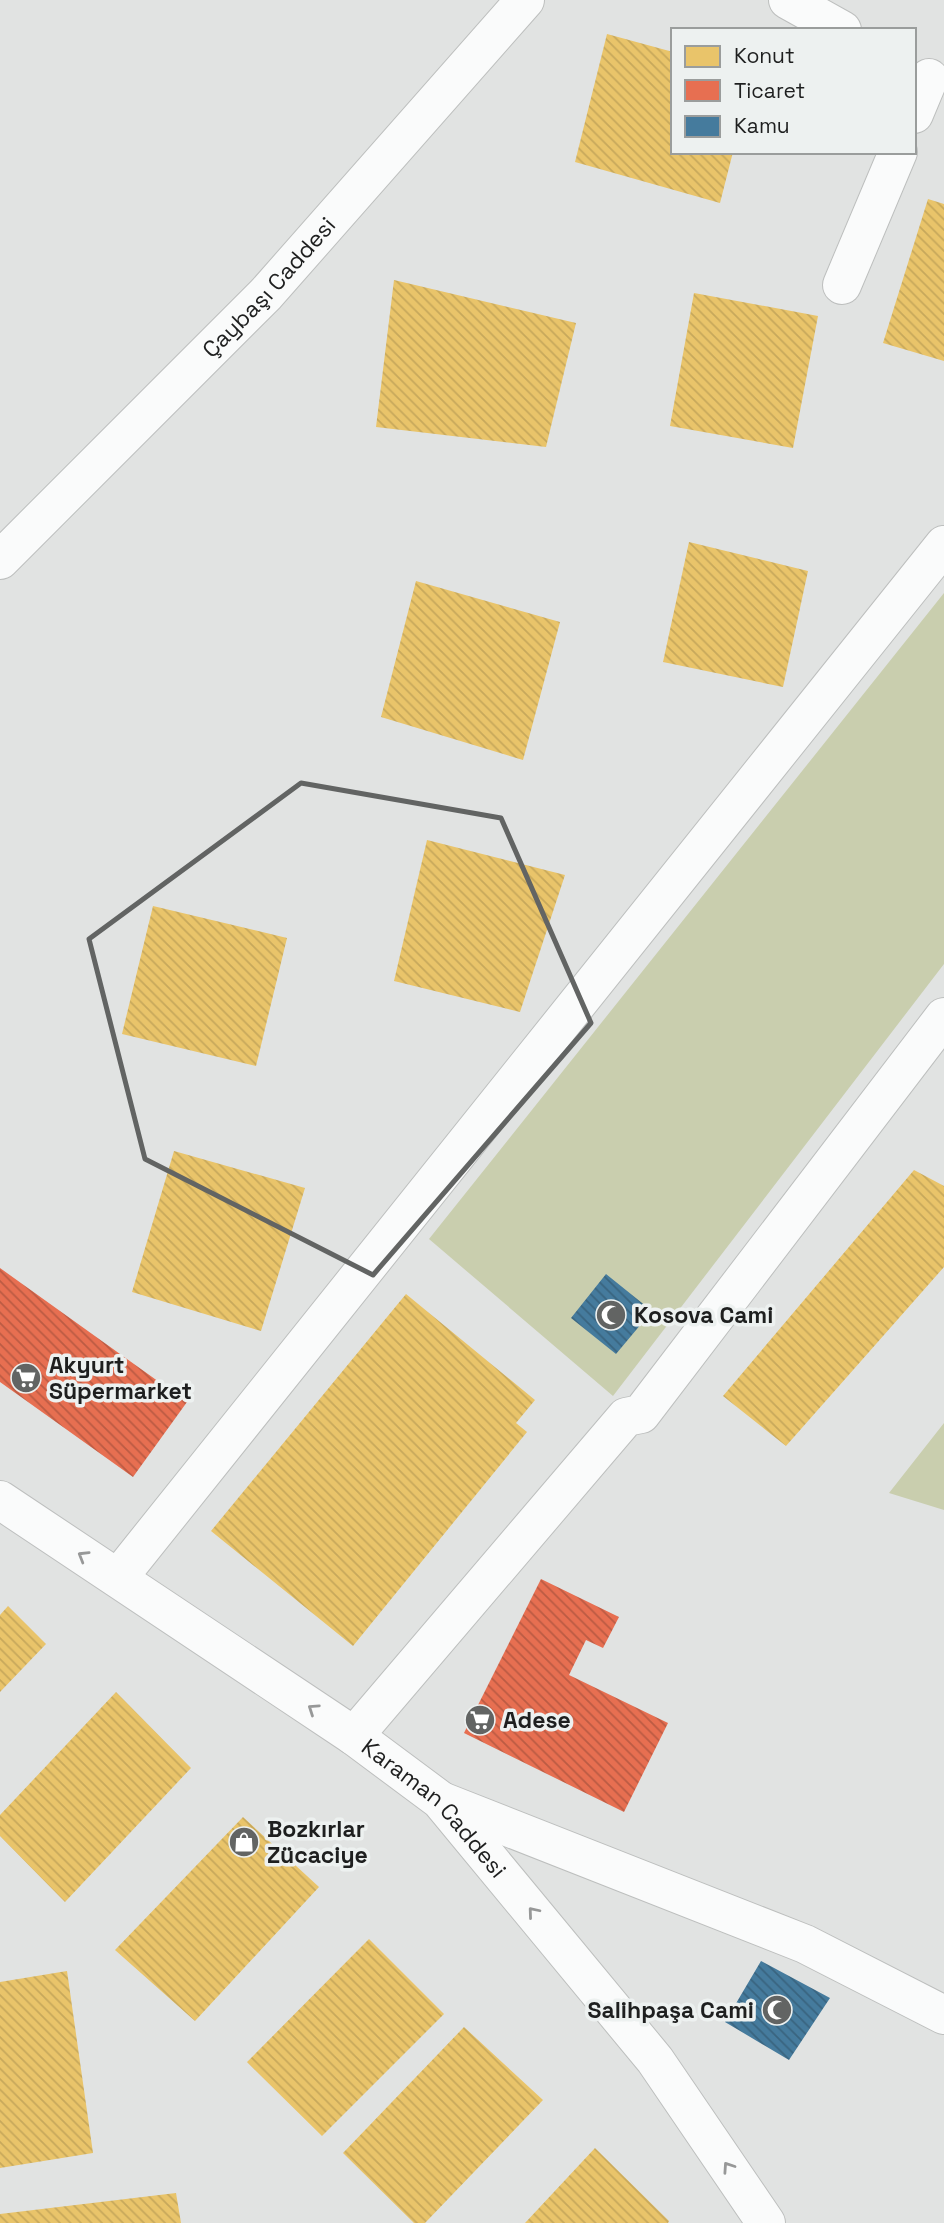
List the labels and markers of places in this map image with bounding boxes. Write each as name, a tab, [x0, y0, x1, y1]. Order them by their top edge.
mosque icon: Kosova Cami	[594, 1298, 628, 1332]
place label: Kosova Cami	[634, 1300, 773, 1330]
place label: Akyurt Süpermarket	[49, 1350, 192, 1406]
supermarket icon: Akyurt Süpermarket	[9, 1361, 43, 1395]
supermarket icon: Adese	[463, 1703, 497, 1737]
place label: Adese	[503, 1705, 571, 1735]
place label: Bozkırlar Zücaciye	[267, 1814, 368, 1870]
shop icon: Bozkırlar Zücaciye	[227, 1825, 261, 1859]
mosque icon: Salihpaşa Cami	[760, 1993, 794, 2027]
place label: Salihpaşa Cami	[588, 1995, 754, 2025]

